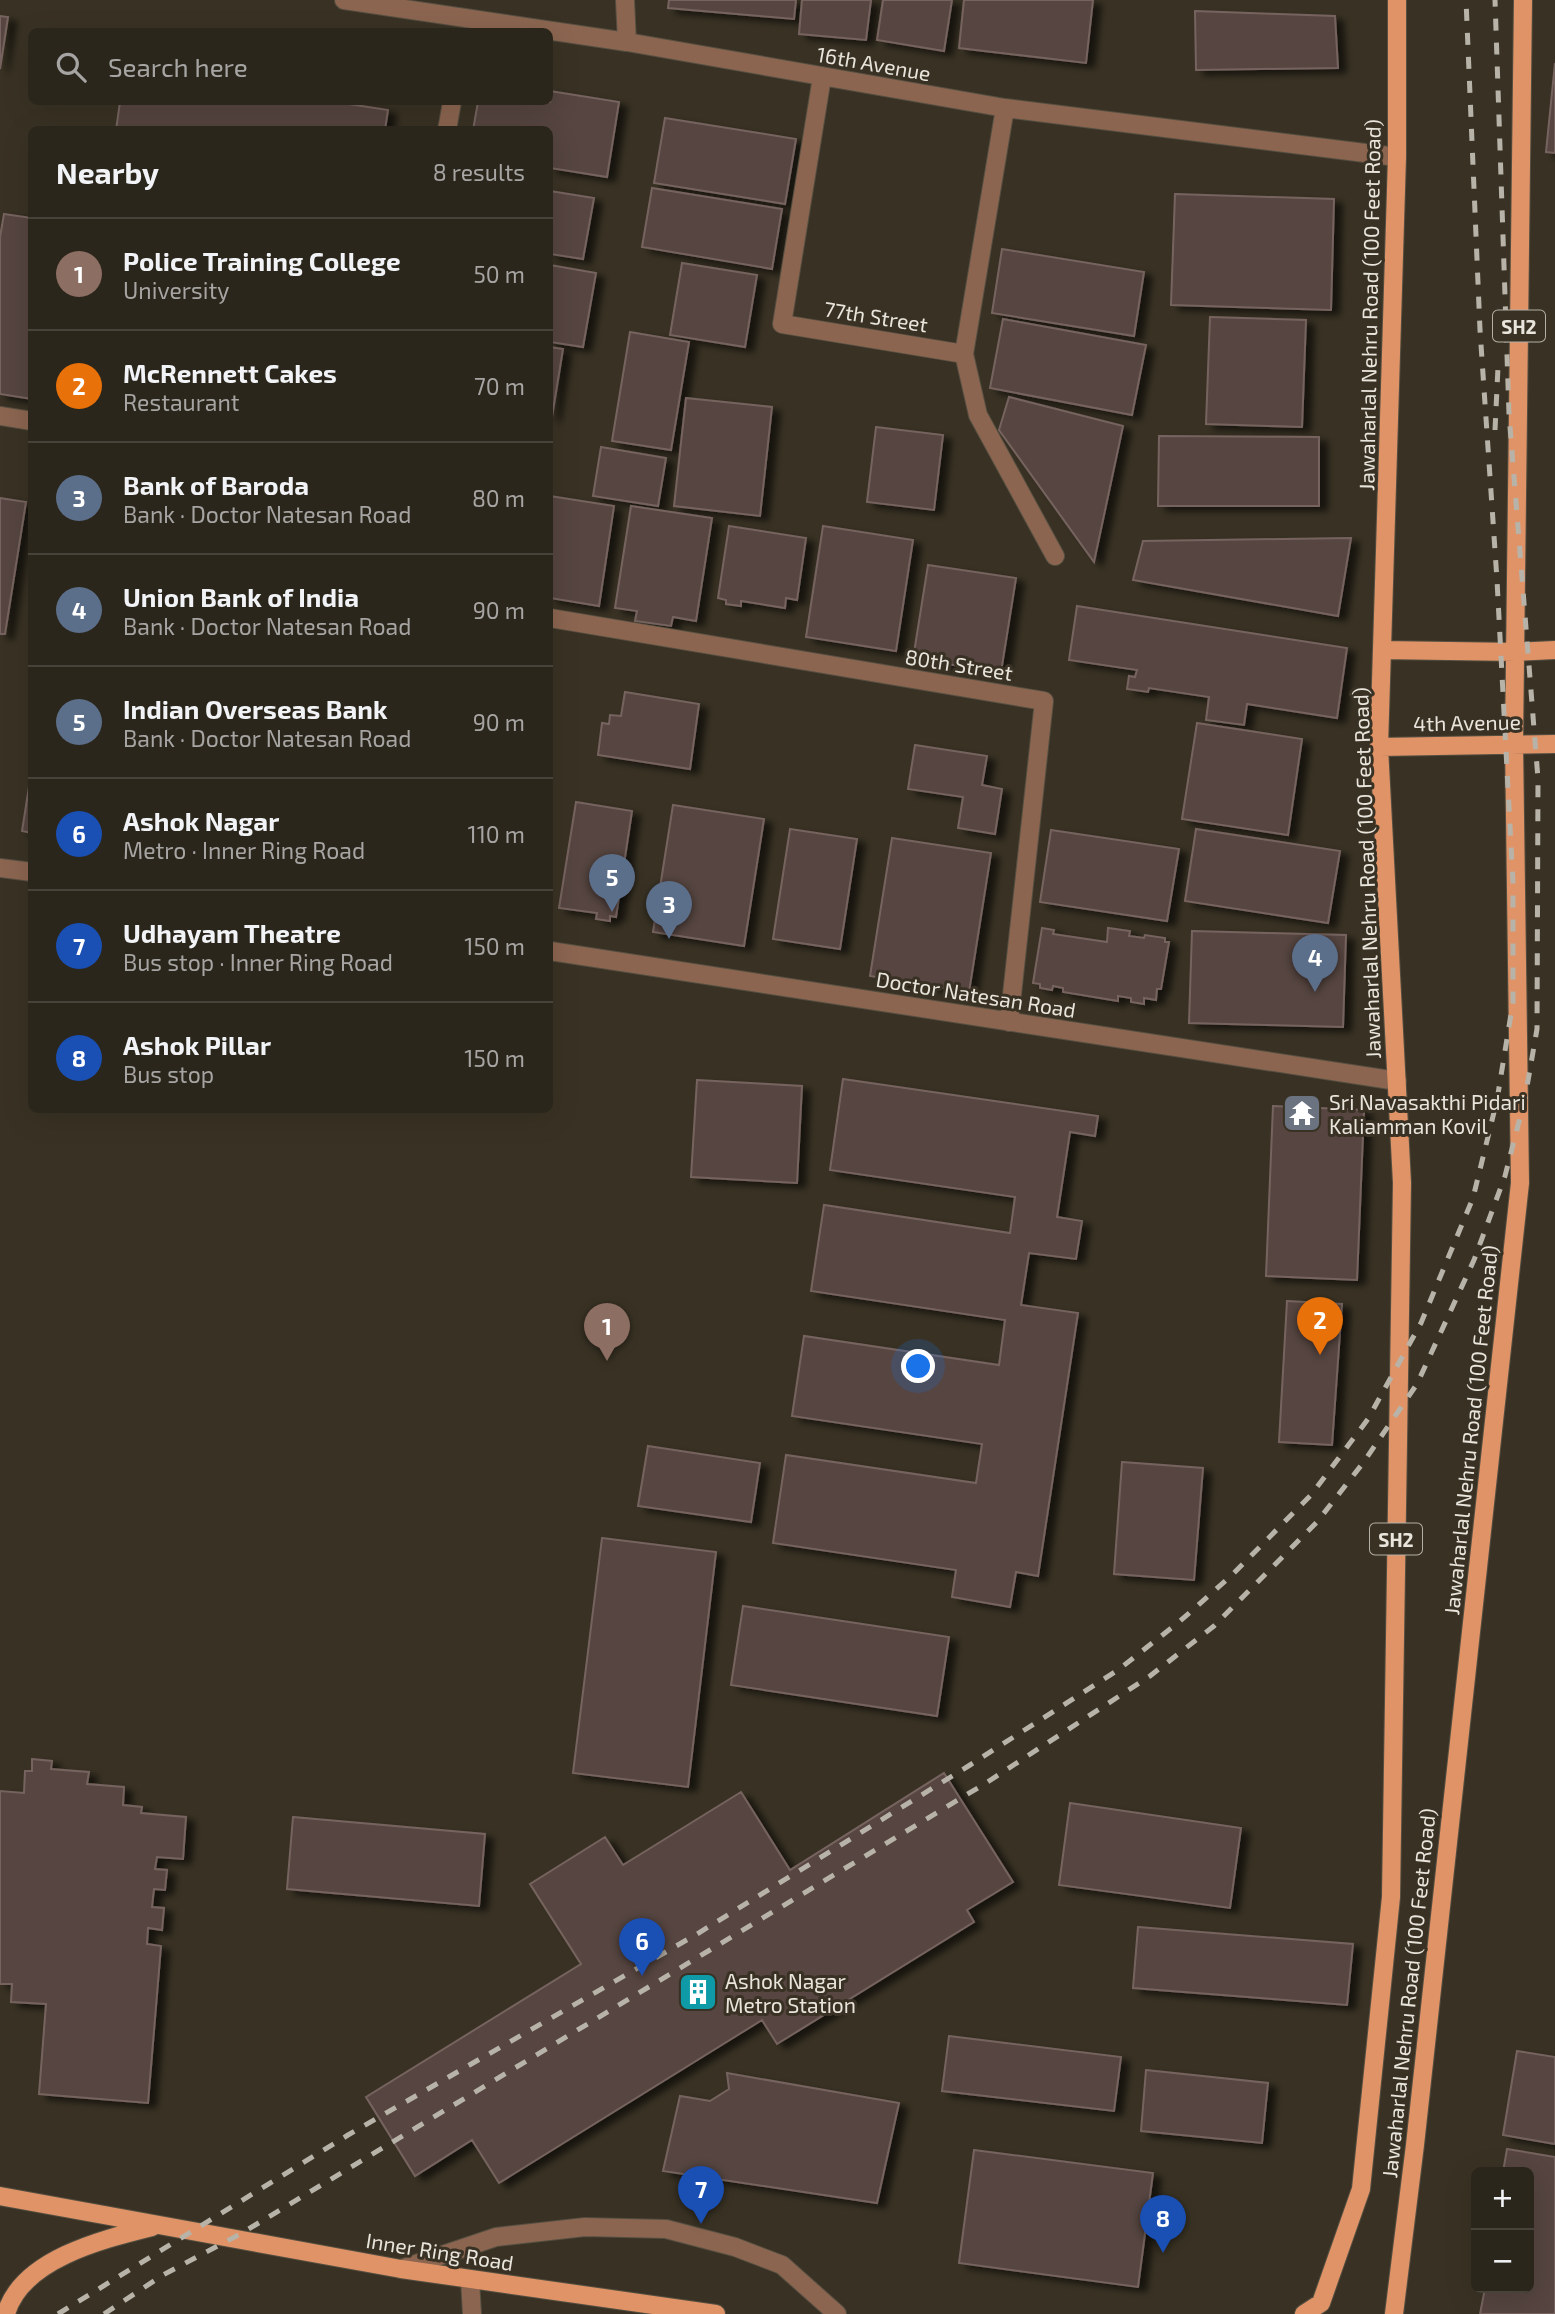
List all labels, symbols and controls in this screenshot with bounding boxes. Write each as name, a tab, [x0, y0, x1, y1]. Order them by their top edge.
search box	[28, 28, 553, 105]
street label: 16th Avenue	[815, 41, 933, 85]
icon: search	[52, 48, 90, 86]
text: Search here	[108, 51, 248, 82]
street label: Jawaharlal Nehru Road (100 Feet Road)	[1353, 119, 1385, 491]
text: Nearby	[56, 154, 159, 190]
text: 8 results	[433, 158, 525, 186]
text: Police Training College	[123, 245, 401, 276]
text: 1	[74, 260, 84, 288]
text: 50 m	[474, 260, 525, 288]
text: University	[123, 276, 229, 304]
street label: 77th Street	[822, 295, 930, 337]
road number: SH2	[1493, 310, 1545, 342]
text: McRennett Cakes	[123, 357, 337, 388]
text: 2	[72, 372, 86, 400]
text: 70 m	[474, 372, 525, 400]
text: Restaurant	[123, 388, 240, 416]
text: Bank of Baroda	[123, 469, 309, 500]
text: 3	[72, 484, 86, 512]
text: 80 m	[472, 484, 525, 512]
text: Bank · Doctor Natesan Road	[123, 500, 411, 528]
text: Union Bank of India	[123, 581, 359, 612]
text: 4	[72, 596, 86, 624]
text: 90 m	[473, 596, 525, 624]
text: Bank · Doctor Natesan Road	[123, 612, 411, 640]
street label: 80th Street	[903, 643, 1015, 685]
street label: Jawaharlal Nehru Road (100 Feet Road)	[1347, 687, 1385, 1059]
text: Indian Overseas Bank	[123, 693, 387, 724]
text: 5	[73, 708, 85, 736]
text: 90 m	[473, 708, 525, 736]
street label: 4th Avenue	[1413, 709, 1521, 735]
text: Bank · Doctor Natesan Road	[123, 724, 411, 752]
text: Ashok Nagar	[123, 805, 279, 836]
text: 6	[72, 820, 86, 848]
text: 110 m	[468, 820, 525, 848]
text: Metro · Inner Ring Road	[123, 836, 365, 864]
pin: 5	[589, 854, 635, 912]
pin: 3	[646, 881, 692, 939]
text: Udhayam Theatre	[123, 917, 341, 948]
text: 7	[73, 932, 85, 960]
text: 150 m	[464, 932, 525, 960]
pin: 4	[1292, 934, 1338, 992]
text: Bus stop · Inner Ring Road	[123, 948, 393, 976]
street label: Doctor Natesan Road	[874, 966, 1078, 1022]
text: Ashok Pillar	[123, 1029, 271, 1060]
text: 8	[72, 1044, 86, 1072]
text: 150 m	[464, 1044, 525, 1072]
text: Bus stop	[123, 1060, 214, 1088]
place label: Sri Navasakthi Pidari Kaliamman Kovil	[1329, 1089, 1526, 1138]
temple icon: Sri Navasakthi Pidari Kaliamman Kovil	[1281, 1092, 1323, 1134]
street label: Jawaharlal Nehru Road (100 Feet Road)	[1438, 1244, 1502, 1616]
pin: 2	[1297, 1297, 1343, 1355]
pin: 1	[584, 1303, 630, 1361]
your location	[901, 1349, 935, 1383]
road number: SH2	[1370, 1524, 1422, 1554]
street label: Jawaharlal Nehru Road (100 Feet Road)	[1376, 1807, 1440, 2179]
pin: 6	[619, 1918, 665, 1976]
place label: Ashok Nagar Metro Station	[725, 1968, 856, 2017]
building icon: Ashok Nagar Metro Station	[677, 1971, 719, 2013]
pin: 7	[678, 2166, 724, 2224]
map controls	[1471, 2167, 1534, 2293]
button: +	[1471, 2167, 1534, 2230]
pin: 8	[1140, 2195, 1186, 2253]
street label: Inner Ring Road	[364, 2227, 516, 2275]
button: −	[1471, 2230, 1534, 2293]

